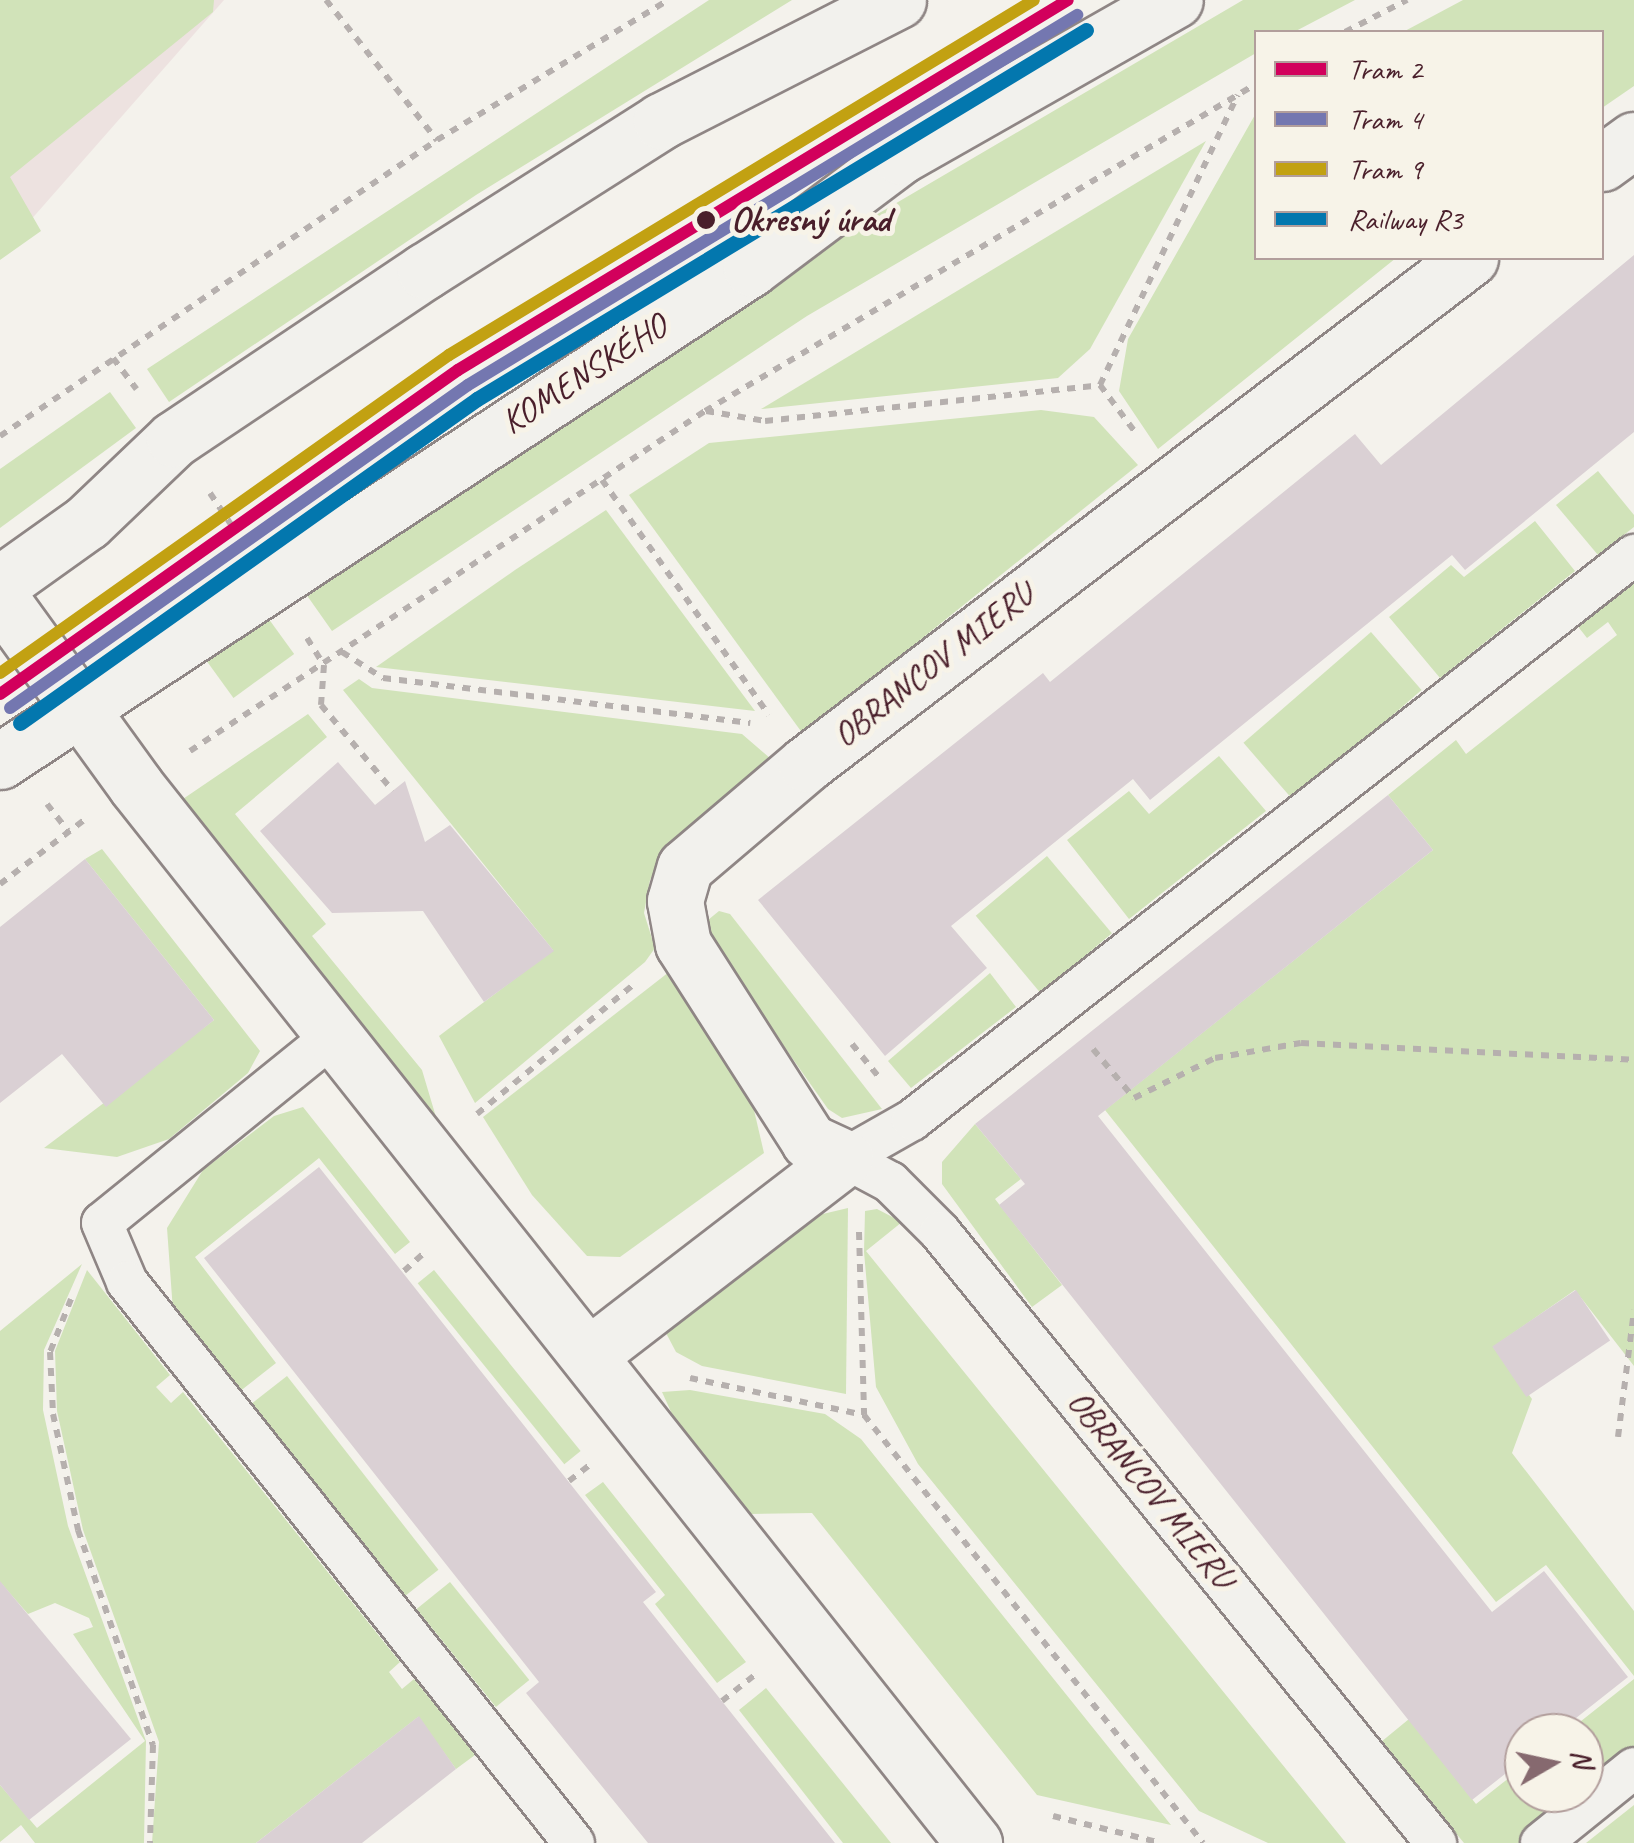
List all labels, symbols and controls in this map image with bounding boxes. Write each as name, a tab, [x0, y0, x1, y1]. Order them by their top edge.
legend	[1254, 30, 1604, 260]
text: Tram 2	[1348, 50, 1422, 88]
text: Tram 4	[1348, 100, 1422, 138]
text: Tram 9	[1348, 150, 1422, 188]
place label: Okresný úrad	[731, 199, 890, 241]
text: Railway R3	[1348, 200, 1463, 238]
marker: Okresný úrad	[690, 204, 722, 236]
street label: KOMENSKÉHO	[493, 305, 675, 443]
street label: OBRANCOV MIERU	[825, 574, 1041, 756]
street label: OBRANCOV MIERU	[1059, 1382, 1243, 1596]
north arrow	[1504, 1713, 1604, 1813]
text: N	[1564, 1747, 1601, 1770]

